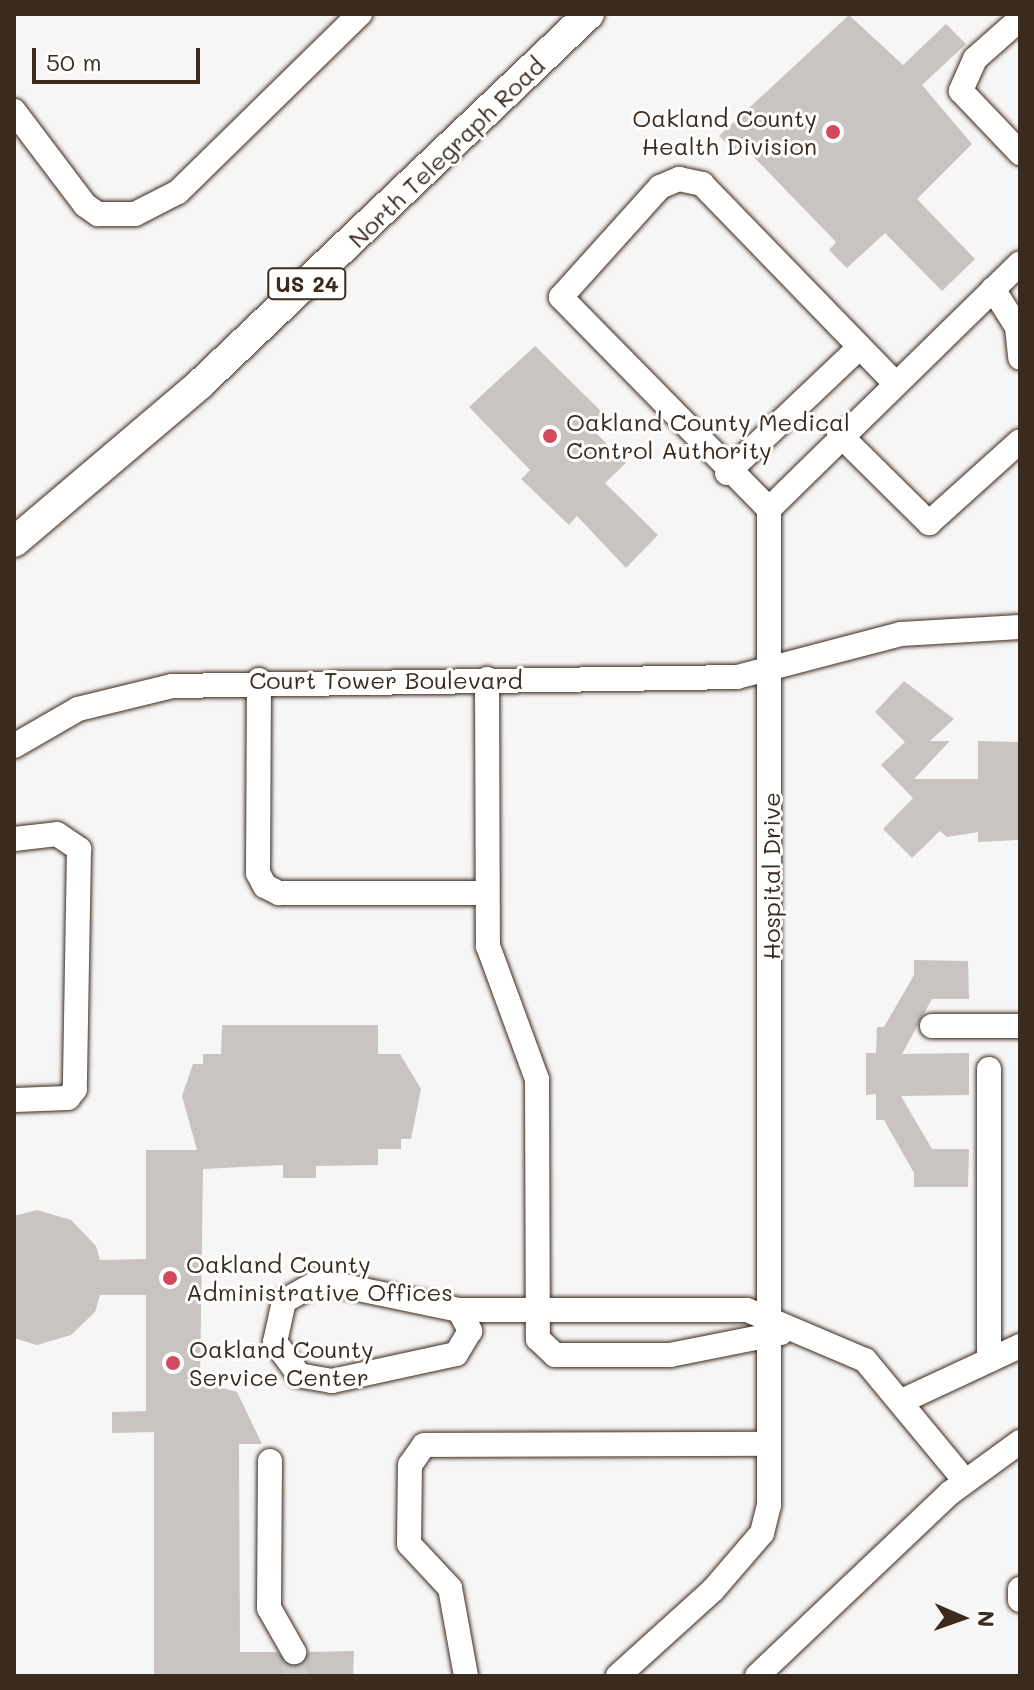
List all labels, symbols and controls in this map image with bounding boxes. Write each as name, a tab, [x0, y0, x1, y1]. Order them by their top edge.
scale bar	[36, 32, 204, 82]
text: 50 m	[46, 46, 102, 77]
street label: North Telegraph Road	[342, 51, 550, 253]
place label: Oakland County Health Division	[632, 104, 817, 160]
marker: Oakland County Health Division	[824, 123, 842, 141]
road number: US 24	[267, 266, 347, 302]
place label: Oakland County Medical Control Authority	[566, 408, 850, 464]
marker: Oakland County Medical Control Authority	[541, 427, 559, 445]
street label: Court Tower Boulevard	[249, 666, 523, 694]
street label: Hospital Drive	[757, 792, 785, 960]
place label: Oakland County Administrative Offices	[186, 1250, 453, 1306]
marker: Oakland County Administrative Offices	[161, 1269, 179, 1287]
place label: Oakland County Service Center	[189, 1335, 374, 1391]
marker: Oakland County Service Center	[164, 1354, 182, 1372]
north arrow	[922, 1578, 1002, 1658]
text: N	[972, 1610, 1001, 1628]

